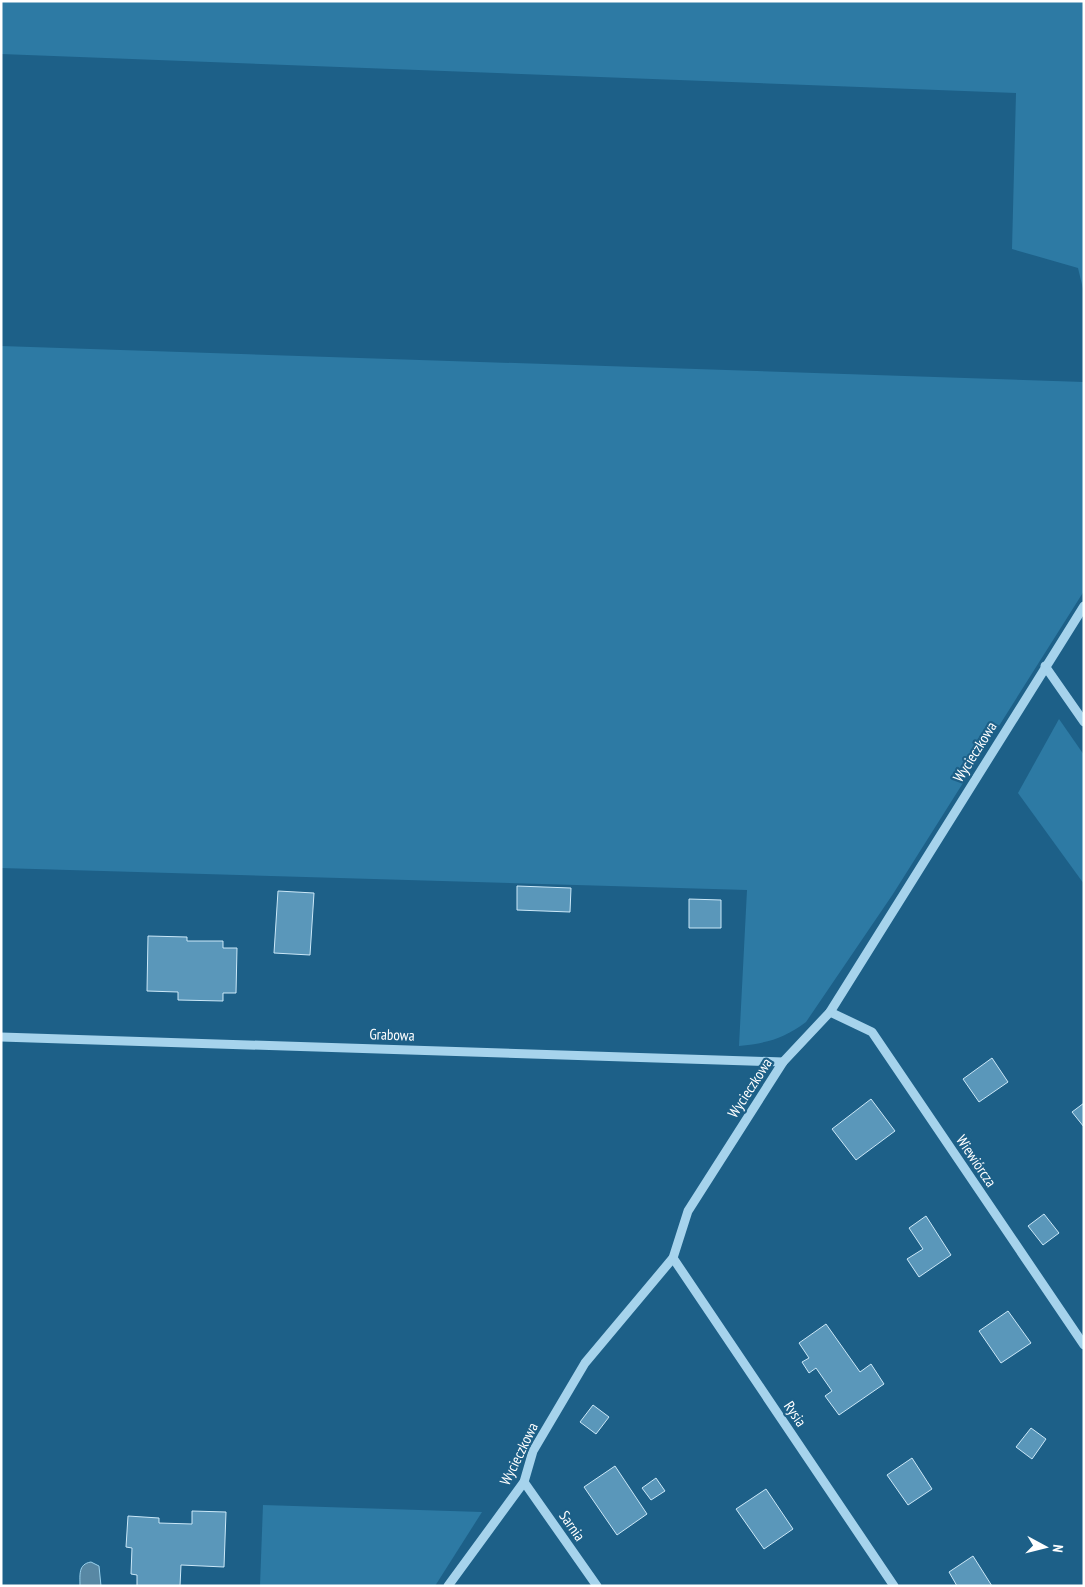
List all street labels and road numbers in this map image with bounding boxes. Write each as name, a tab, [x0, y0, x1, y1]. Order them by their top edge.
street label: Wycieczkowa	[949, 718, 1001, 785]
street label: Grabowa	[369, 1024, 415, 1045]
street label: Wycieczkowa	[723, 1054, 776, 1121]
street label: Wiewiórcza	[952, 1131, 1001, 1190]
street label: Rysia	[780, 1397, 811, 1430]
street label: Wycieczkowa	[495, 1419, 542, 1488]
street label: Sarnia	[555, 1507, 589, 1544]

